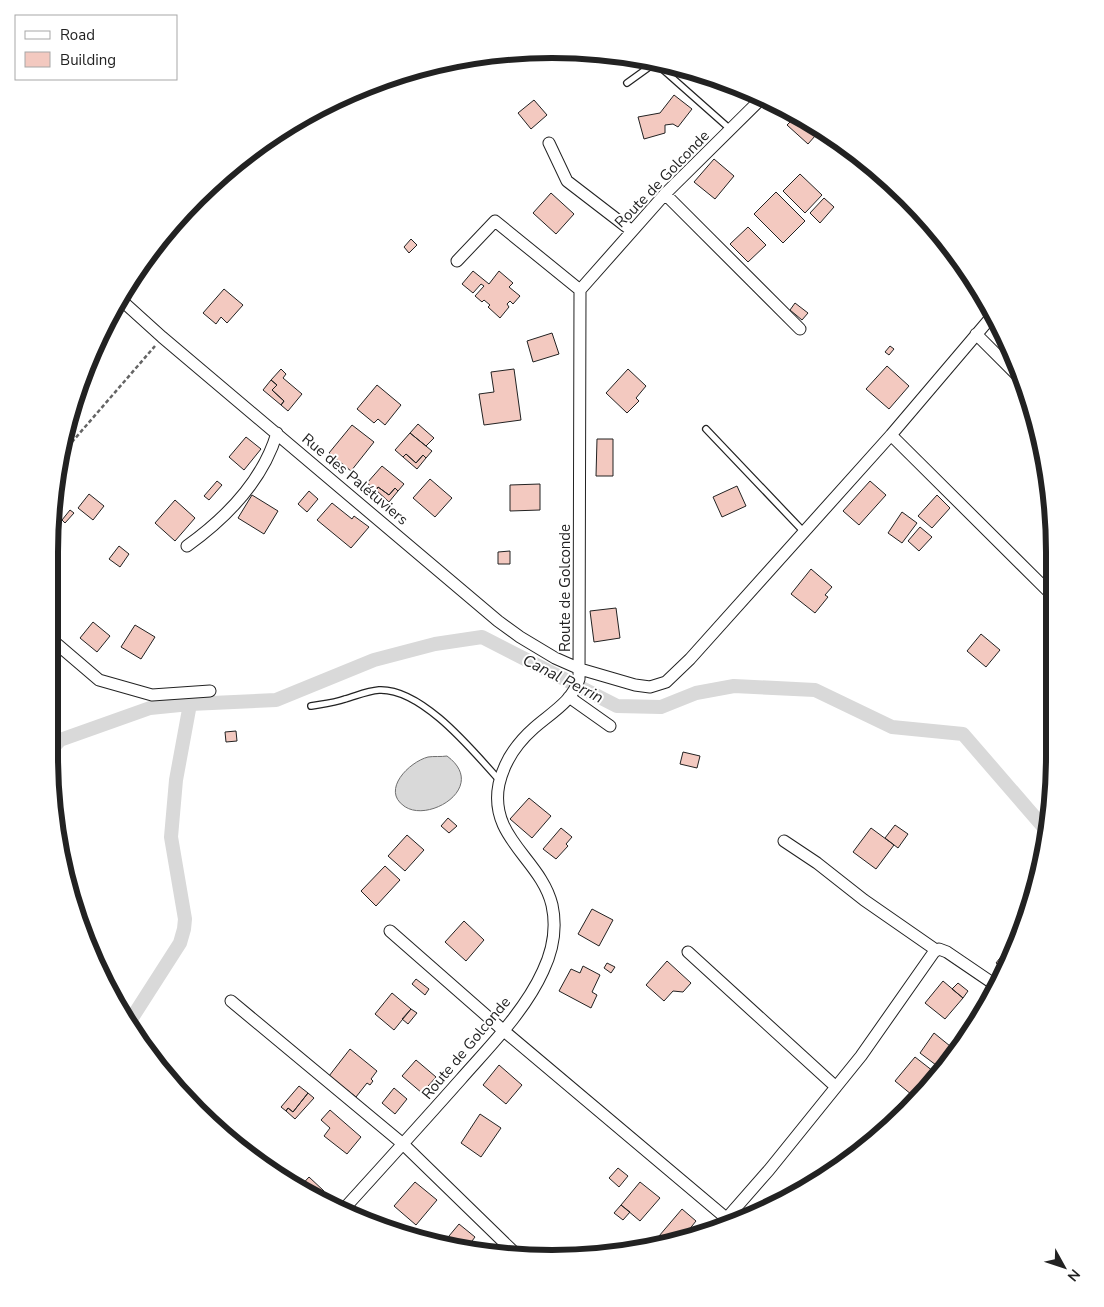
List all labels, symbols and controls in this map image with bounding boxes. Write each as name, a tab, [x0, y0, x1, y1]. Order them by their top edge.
legend	[15, 15, 178, 80]
text: Road	[60, 25, 95, 45]
text: Building	[60, 50, 116, 70]
street label: Route de Golconde	[610, 126, 714, 232]
street label: Rue des Palétuviers	[298, 429, 412, 529]
street label: Route de Golconde	[555, 524, 575, 652]
water label: Canal Perrin	[519, 649, 607, 709]
street label: Route de Golconde	[417, 992, 515, 1104]
north arrow	[1039, 1242, 1089, 1292]
text: N	[1063, 1265, 1084, 1285]

